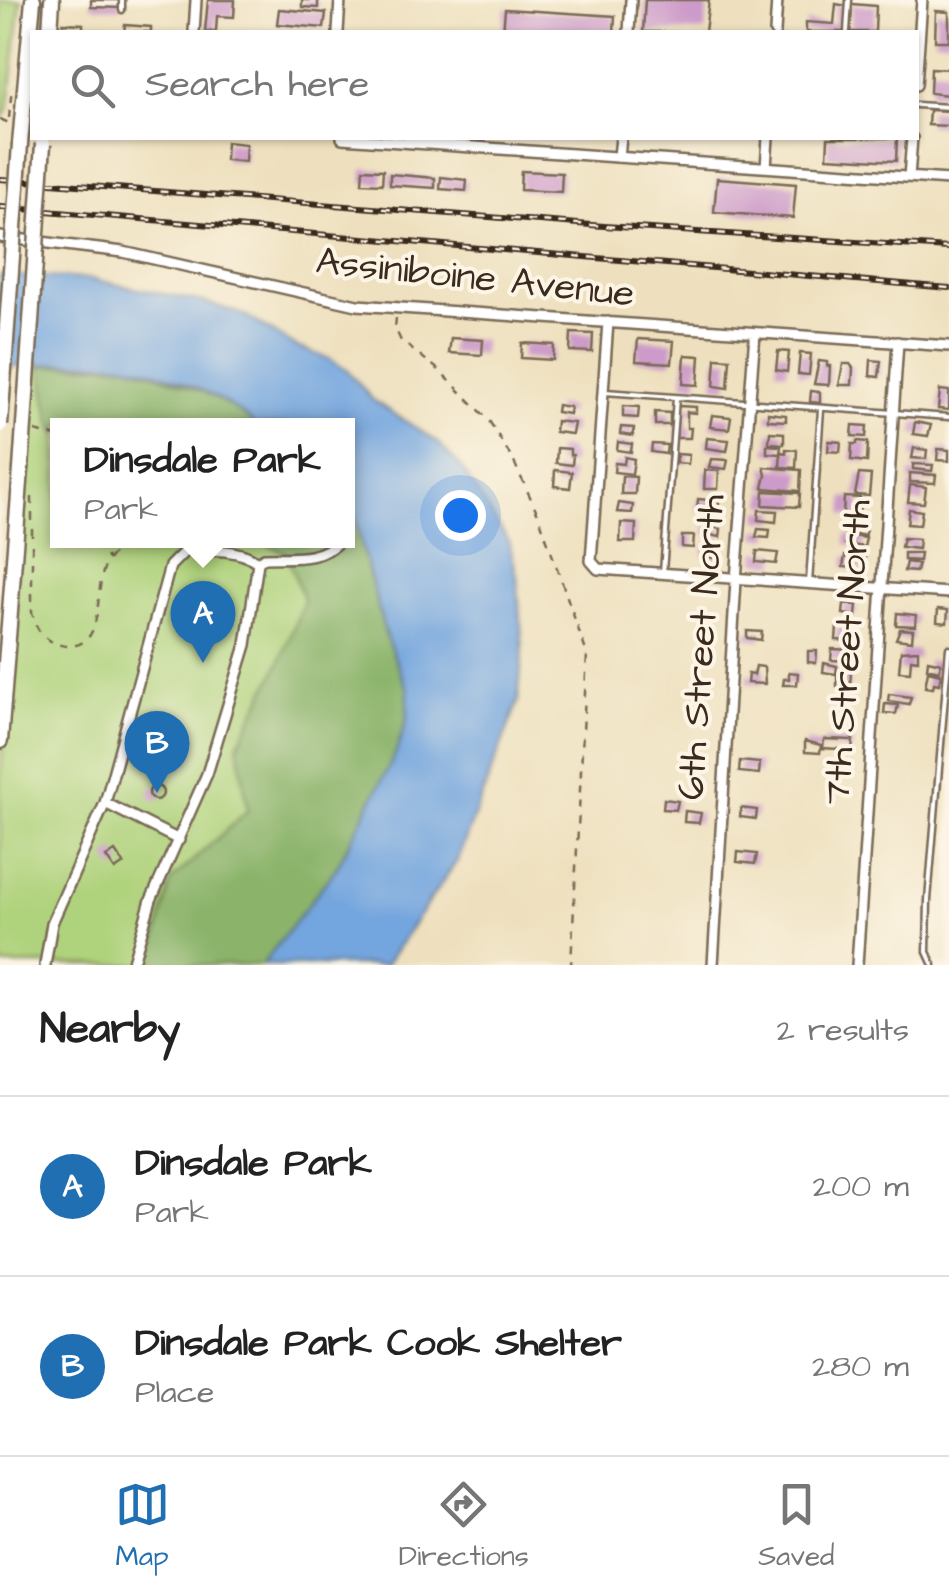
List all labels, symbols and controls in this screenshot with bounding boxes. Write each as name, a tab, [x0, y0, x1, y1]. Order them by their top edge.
search box	[30, 30, 919, 140]
icon: search	[65, 58, 120, 113]
text: Search here	[145, 59, 369, 111]
street label: Assiniboine Avenue	[313, 235, 637, 321]
popup	[50, 418, 355, 548]
text: Dinsdale Park	[84, 435, 321, 487]
text: Park	[84, 487, 158, 532]
your location	[435, 490, 486, 541]
street label: 6th Street North	[665, 492, 739, 801]
street label: 7th Street North	[811, 498, 885, 806]
pin: A	[170, 580, 236, 663]
pin: B	[124, 710, 190, 793]
text: Nearby	[40, 1001, 180, 1059]
text: 2 results	[777, 1008, 909, 1053]
text: Dinsdale Park	[135, 1138, 372, 1190]
text: A	[62, 1164, 83, 1209]
text: 200 m	[813, 1164, 909, 1209]
text: Park	[135, 1190, 209, 1235]
text: Dinsdale Park Cook Shelter	[135, 1318, 622, 1370]
text: B	[61, 1344, 84, 1389]
text: 280 m	[812, 1344, 909, 1389]
text: Place	[135, 1370, 214, 1415]
tab: Map	[115, 1477, 170, 1576]
tab: Directions	[399, 1477, 529, 1576]
tab: Saved	[758, 1477, 834, 1576]

